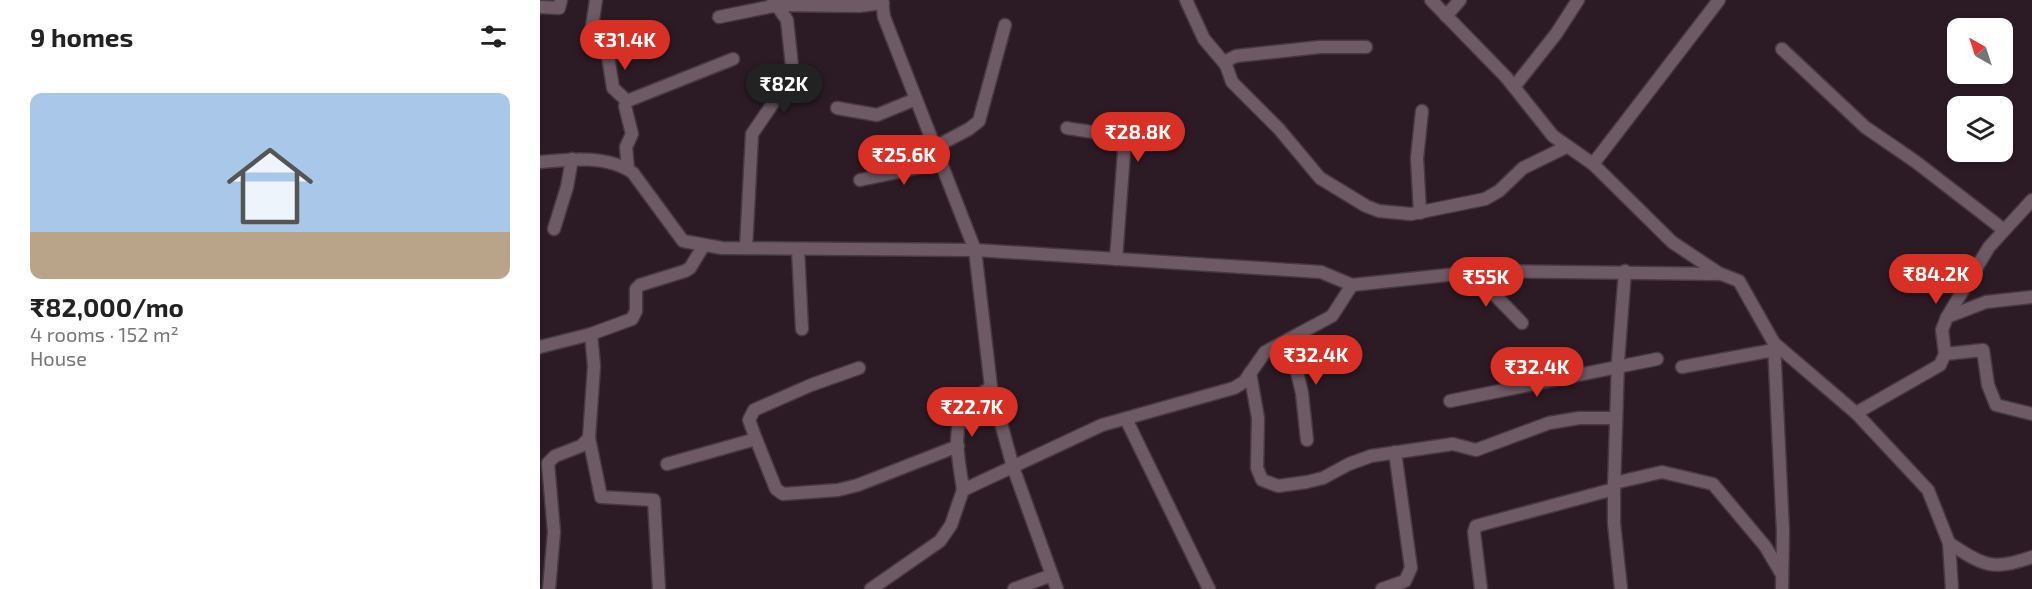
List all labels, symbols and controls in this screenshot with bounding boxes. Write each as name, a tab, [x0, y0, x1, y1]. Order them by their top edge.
north arrow	[1947, 18, 2013, 84]
map controls	[1947, 18, 2013, 162]
icon: filters	[477, 20, 510, 53]
pin: ₹31.4K	[576, 20, 674, 71]
text: 9 homes	[30, 21, 133, 52]
text: ₹31.4K	[594, 27, 656, 51]
pin: ₹82K	[748, 64, 820, 115]
text: ₹82K	[760, 71, 808, 95]
button: layers	[1947, 96, 2013, 162]
pin: ₹28.8K	[1089, 112, 1187, 163]
text: ₹28.8K	[1105, 119, 1171, 143]
icon: home	[216, 132, 324, 240]
pin: ₹25.6K	[855, 135, 953, 186]
text: ₹25.6K	[872, 142, 936, 166]
pin: ₹84.2K	[1887, 254, 1985, 305]
pin: ₹55K	[1450, 257, 1522, 308]
text: ₹84.2K	[1903, 261, 1969, 285]
text: ₹55K	[1463, 264, 1509, 288]
text: ₹82,000/mo	[30, 291, 184, 322]
text: 4 rooms · 152 m²	[30, 322, 179, 346]
pin: ₹32.4K	[1267, 335, 1365, 386]
text: ₹32.4K	[1284, 342, 1349, 366]
text: House	[30, 346, 87, 370]
pin: ₹32.4K	[1488, 347, 1586, 398]
text: ₹32.4K	[1505, 354, 1570, 378]
pin: ₹22.7K	[923, 387, 1021, 438]
text: ₹22.7K	[941, 394, 1003, 418]

